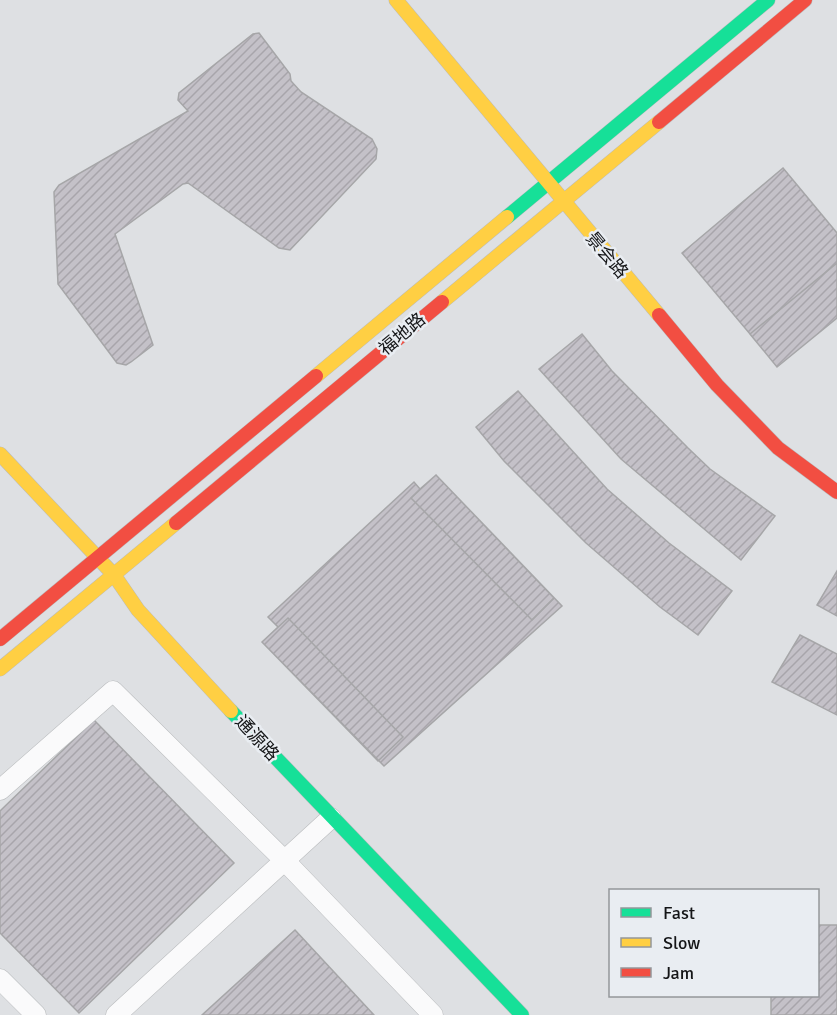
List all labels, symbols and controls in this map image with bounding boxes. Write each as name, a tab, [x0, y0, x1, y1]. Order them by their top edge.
street label: 景会路	[581, 227, 633, 283]
street label: 福地路	[374, 308, 430, 360]
street label: 通源路	[231, 711, 283, 765]
legend	[609, 889, 819, 997]
text: Fast	[663, 902, 695, 924]
text: Slow	[663, 932, 700, 954]
text: Jam	[663, 962, 694, 984]

